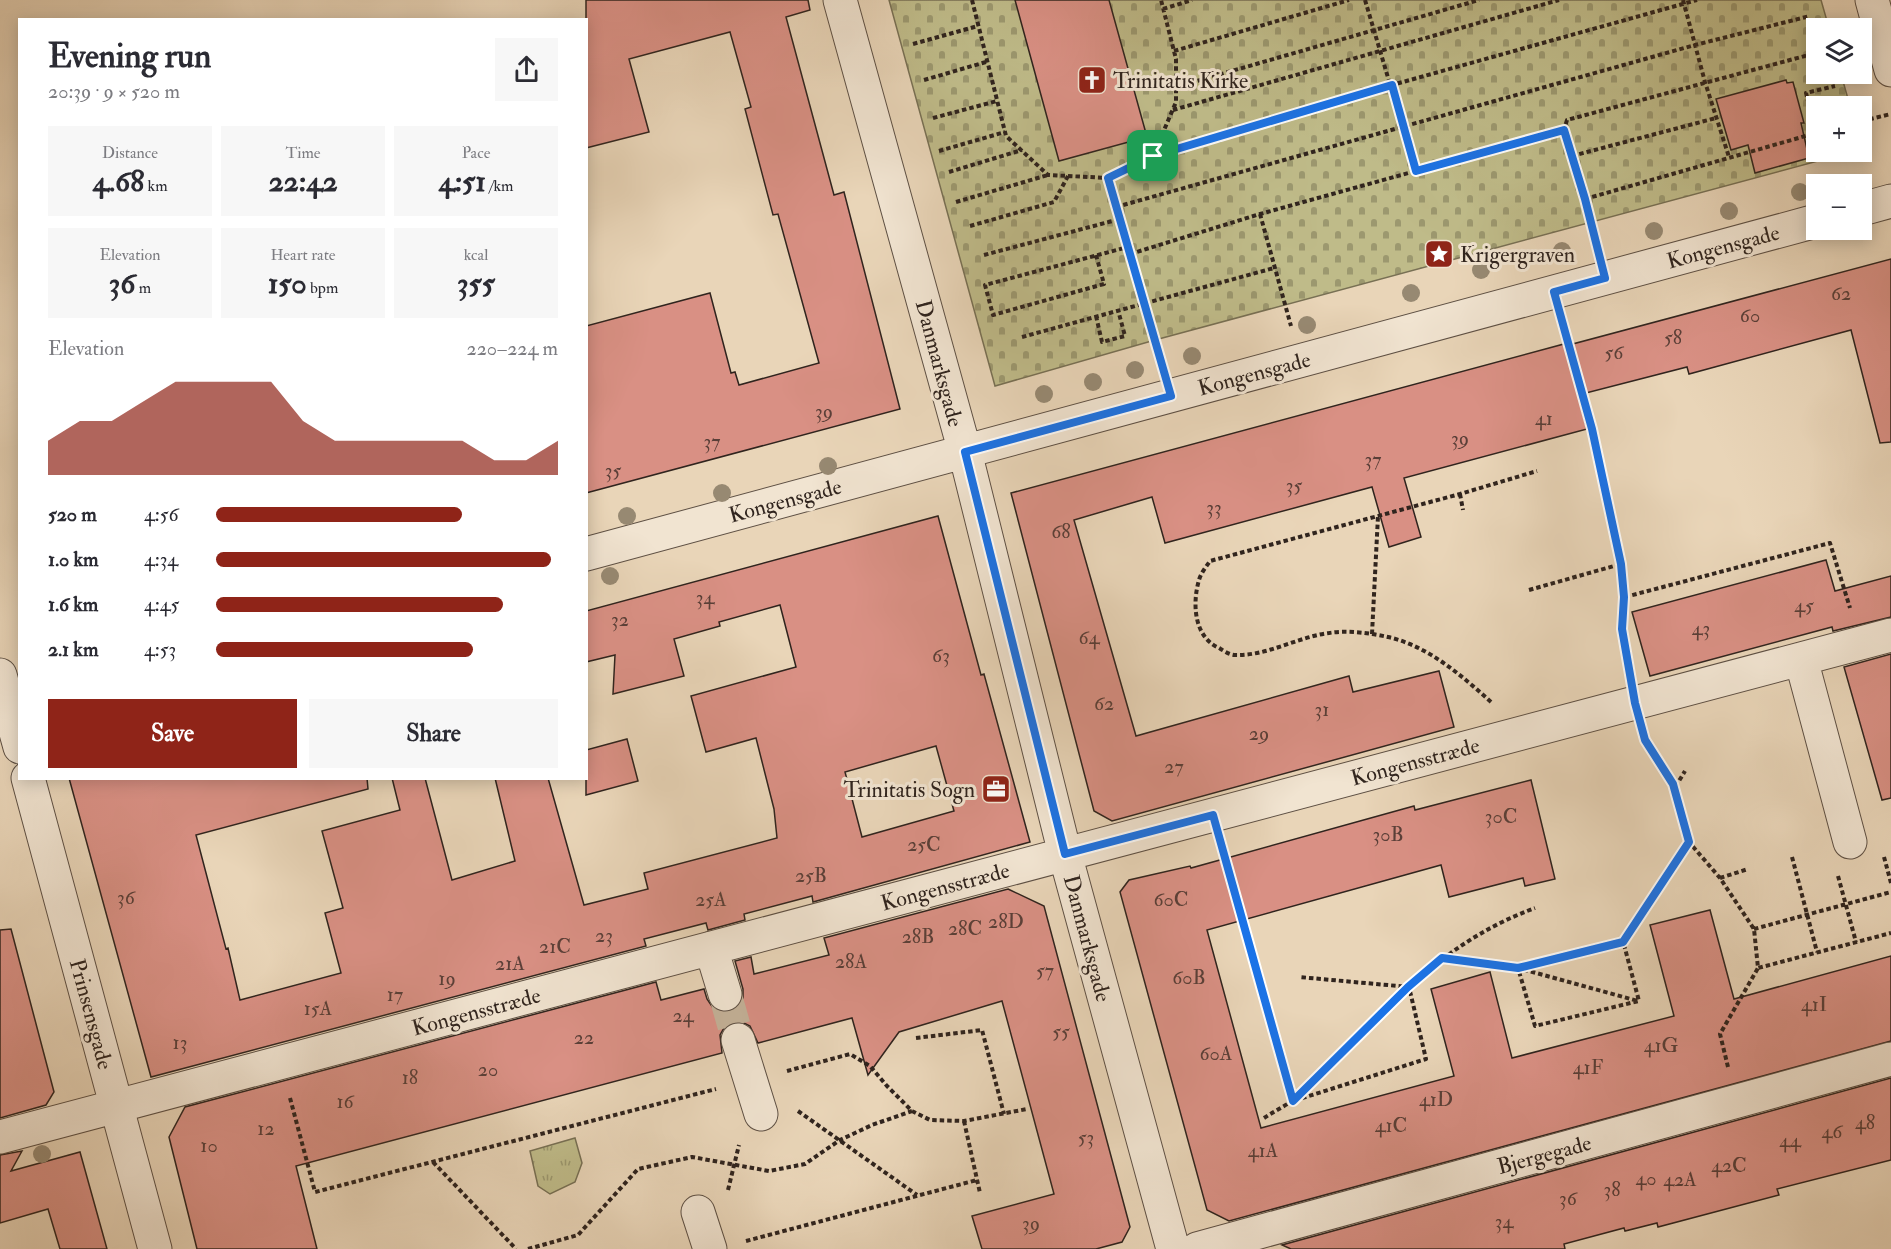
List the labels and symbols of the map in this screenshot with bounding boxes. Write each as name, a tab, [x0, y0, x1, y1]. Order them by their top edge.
church icon: Trinitatis Kirke	[1076, 64, 1108, 96]
place label: Trinitatis Kirke	[1113, 67, 1248, 95]
pin	[1127, 130, 1178, 181]
street label: Kongensgade	[1664, 218, 1783, 275]
place icon: Krigergraven	[1423, 238, 1455, 270]
place label: Krigergraven	[1460, 241, 1575, 269]
house number: 62	[1831, 281, 1851, 306]
street label: Danmarksgade	[909, 297, 969, 430]
house number: 60	[1740, 303, 1760, 328]
house number: 58	[1664, 325, 1682, 350]
house number: 56	[1605, 340, 1624, 365]
street label: Kongensgade	[1195, 345, 1314, 402]
house number: 39	[815, 399, 833, 424]
house number: 41	[1535, 406, 1553, 431]
house number: 39	[1451, 426, 1469, 451]
house number: 37	[704, 429, 720, 454]
house number: 37	[1365, 447, 1381, 472]
house number: 35	[605, 458, 621, 483]
street label: Kongensgade	[726, 472, 845, 529]
house number: 35	[1286, 473, 1302, 498]
house number: 33	[1206, 495, 1222, 520]
house number: 68	[1051, 519, 1071, 544]
house number: 34	[696, 585, 715, 610]
house number: 45	[1794, 593, 1814, 618]
house number: 32	[611, 607, 629, 632]
house number: 43	[1692, 616, 1710, 641]
house number: 64	[1079, 625, 1101, 650]
house number: 63	[932, 643, 950, 668]
house number: 62	[1094, 691, 1114, 716]
house number: 31	[1315, 697, 1329, 722]
house number: 29	[1249, 721, 1269, 746]
street label: Kongensstræde	[1348, 731, 1483, 793]
house number: 27	[1164, 754, 1184, 779]
office icon: Trinitatis Sogn	[980, 773, 1012, 805]
place label: Trinitatis Sogn	[844, 776, 975, 804]
house number: 30C	[1485, 804, 1517, 829]
house number: 30B	[1372, 822, 1404, 847]
house number: 25C	[907, 832, 941, 857]
street label: Kongensstræde	[878, 856, 1013, 918]
house number: 25B	[795, 863, 827, 888]
street label: Danmarksgade	[1057, 872, 1117, 1005]
house number: 36	[117, 885, 136, 910]
house number: 25A	[695, 887, 727, 912]
house number: 60C	[1154, 887, 1188, 912]
house number: 28D	[988, 909, 1024, 934]
house number: 28C	[948, 916, 982, 941]
house number: 23	[595, 923, 613, 948]
house number: 28B	[902, 924, 934, 949]
house number: 21C	[539, 934, 571, 959]
house number: 28A	[835, 949, 867, 974]
house number: 21A	[495, 951, 525, 976]
street label: Prinsensgade	[63, 956, 119, 1073]
house number: 57	[1036, 958, 1054, 983]
house number: 60B	[1172, 965, 1206, 990]
house number: 19	[438, 966, 456, 991]
street label: Kongensstræde	[409, 981, 544, 1043]
house number: 17	[387, 982, 403, 1007]
house number: 41I	[1801, 992, 1827, 1017]
house number: 15A	[304, 996, 333, 1021]
house number: 24	[673, 1003, 695, 1028]
house number: 55	[1052, 1019, 1070, 1044]
house number: 22	[574, 1025, 594, 1050]
house number: 13	[173, 1030, 187, 1055]
house number: 41G	[1644, 1033, 1679, 1058]
house number: 60A	[1199, 1041, 1233, 1066]
house number: 41F	[1573, 1055, 1604, 1080]
house number: 20	[478, 1057, 498, 1082]
house number: 18	[402, 1065, 418, 1090]
house number: 41D	[1419, 1087, 1453, 1112]
house number: 16	[336, 1089, 354, 1114]
house number: 48	[1855, 1110, 1875, 1135]
house number: 41C	[1375, 1113, 1407, 1138]
house number: 12	[257, 1116, 275, 1141]
house number: 46	[1822, 1119, 1843, 1144]
house number: 53	[1078, 1125, 1094, 1150]
house number: 44	[1779, 1128, 1802, 1153]
street label: Bjergegade	[1494, 1129, 1595, 1181]
house number: 10	[200, 1133, 218, 1158]
house number: 41A	[1248, 1138, 1279, 1163]
house number: 42C	[1711, 1153, 1747, 1178]
house number: 40	[1635, 1166, 1657, 1191]
house number: 42A	[1663, 1167, 1697, 1192]
house number: 38	[1603, 1177, 1621, 1202]
house number: 36	[1559, 1186, 1578, 1211]
house number: 34	[1495, 1209, 1514, 1234]
house number: 39	[1022, 1211, 1040, 1236]

